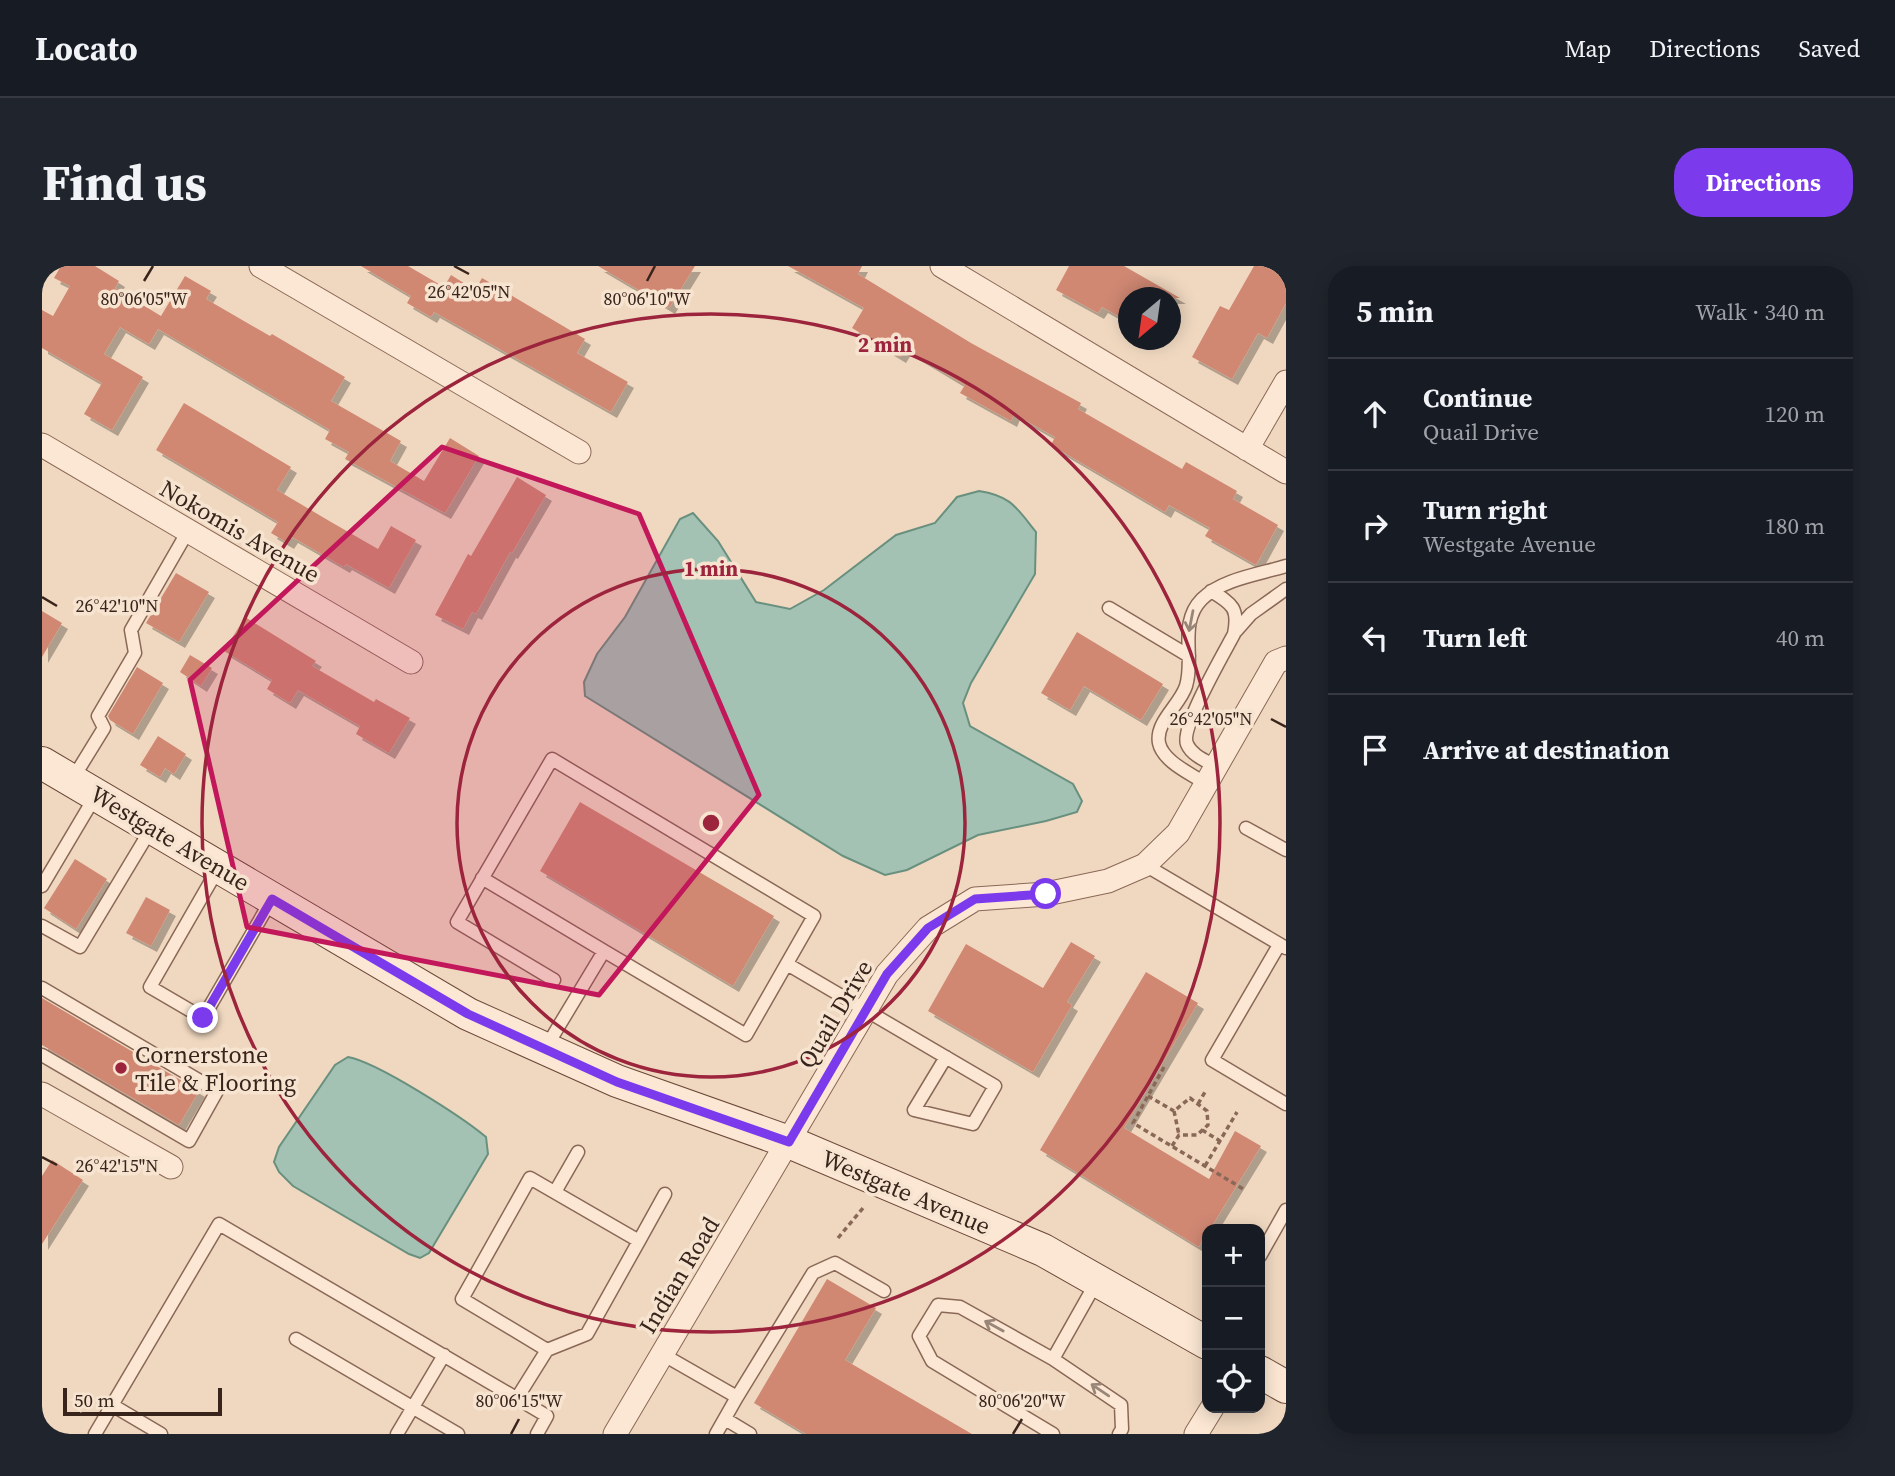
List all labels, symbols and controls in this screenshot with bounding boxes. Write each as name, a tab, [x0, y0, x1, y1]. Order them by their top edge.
text: Locato	[35, 26, 138, 71]
text: Map	[1564, 32, 1611, 65]
text: Directions	[1649, 32, 1760, 65]
text: Saved	[1798, 32, 1860, 65]
button: Directions	[1674, 148, 1853, 217]
text: Find us	[42, 149, 207, 216]
text: 26°42'05"N	[428, 279, 510, 304]
text: 80°06'05"W	[101, 286, 188, 311]
text: 80°06'10"W	[604, 286, 691, 311]
north arrow	[1118, 287, 1181, 350]
text: 5 min	[1356, 291, 1434, 332]
text: Walk · 340 m	[1695, 296, 1825, 328]
text: 2 min	[858, 330, 912, 359]
text: Continue	[1423, 380, 1532, 416]
icon: ahead	[1356, 395, 1394, 433]
text: 120 m	[1764, 398, 1825, 430]
text: Quail Drive	[1423, 416, 1539, 448]
street label: Nokomis Avenue	[154, 472, 326, 590]
text: Turn right	[1423, 492, 1547, 528]
icon: right	[1356, 507, 1394, 545]
text: 180 m	[1764, 510, 1825, 542]
text: Westgate Avenue	[1423, 528, 1596, 560]
text: 1 min	[684, 554, 738, 583]
text: 26°42'10"N	[76, 593, 158, 618]
one-way arrow	[1183, 609, 1197, 632]
icon: left	[1356, 619, 1394, 657]
text: Turn left	[1423, 620, 1527, 656]
text: 40 m	[1776, 622, 1825, 654]
text: 26°42'05"N	[1170, 706, 1252, 731]
icon: arrive	[1356, 731, 1394, 769]
text: Arrive at destination	[1423, 732, 1670, 768]
street label: Westgate Avenue	[84, 777, 256, 899]
centre of rings	[699, 811, 723, 835]
route start	[1030, 878, 1061, 909]
street label: Quail Drive	[790, 954, 880, 1074]
route end	[187, 1002, 218, 1033]
place label: Cornerstone Tile & Flooring	[135, 1038, 296, 1099]
marker: Cornerstone Tile & Flooring	[113, 1060, 129, 1076]
street label: Westgate Avenue	[817, 1142, 995, 1242]
text: 26°42'15"N	[76, 1153, 158, 1178]
street label: Indian Road	[631, 1210, 727, 1340]
map controls	[1202, 1224, 1265, 1413]
button: +	[1202, 1224, 1265, 1287]
button: −	[1202, 1287, 1265, 1350]
one-way arrow	[984, 1318, 1005, 1332]
button: locate	[1202, 1350, 1265, 1413]
one-way arrow	[1091, 1383, 1110, 1398]
scale bar	[63, 1385, 222, 1417]
text: 50 m	[74, 1387, 115, 1413]
text: 80°06'15"W	[476, 1388, 563, 1413]
text: 80°06'20"W	[979, 1388, 1066, 1413]

